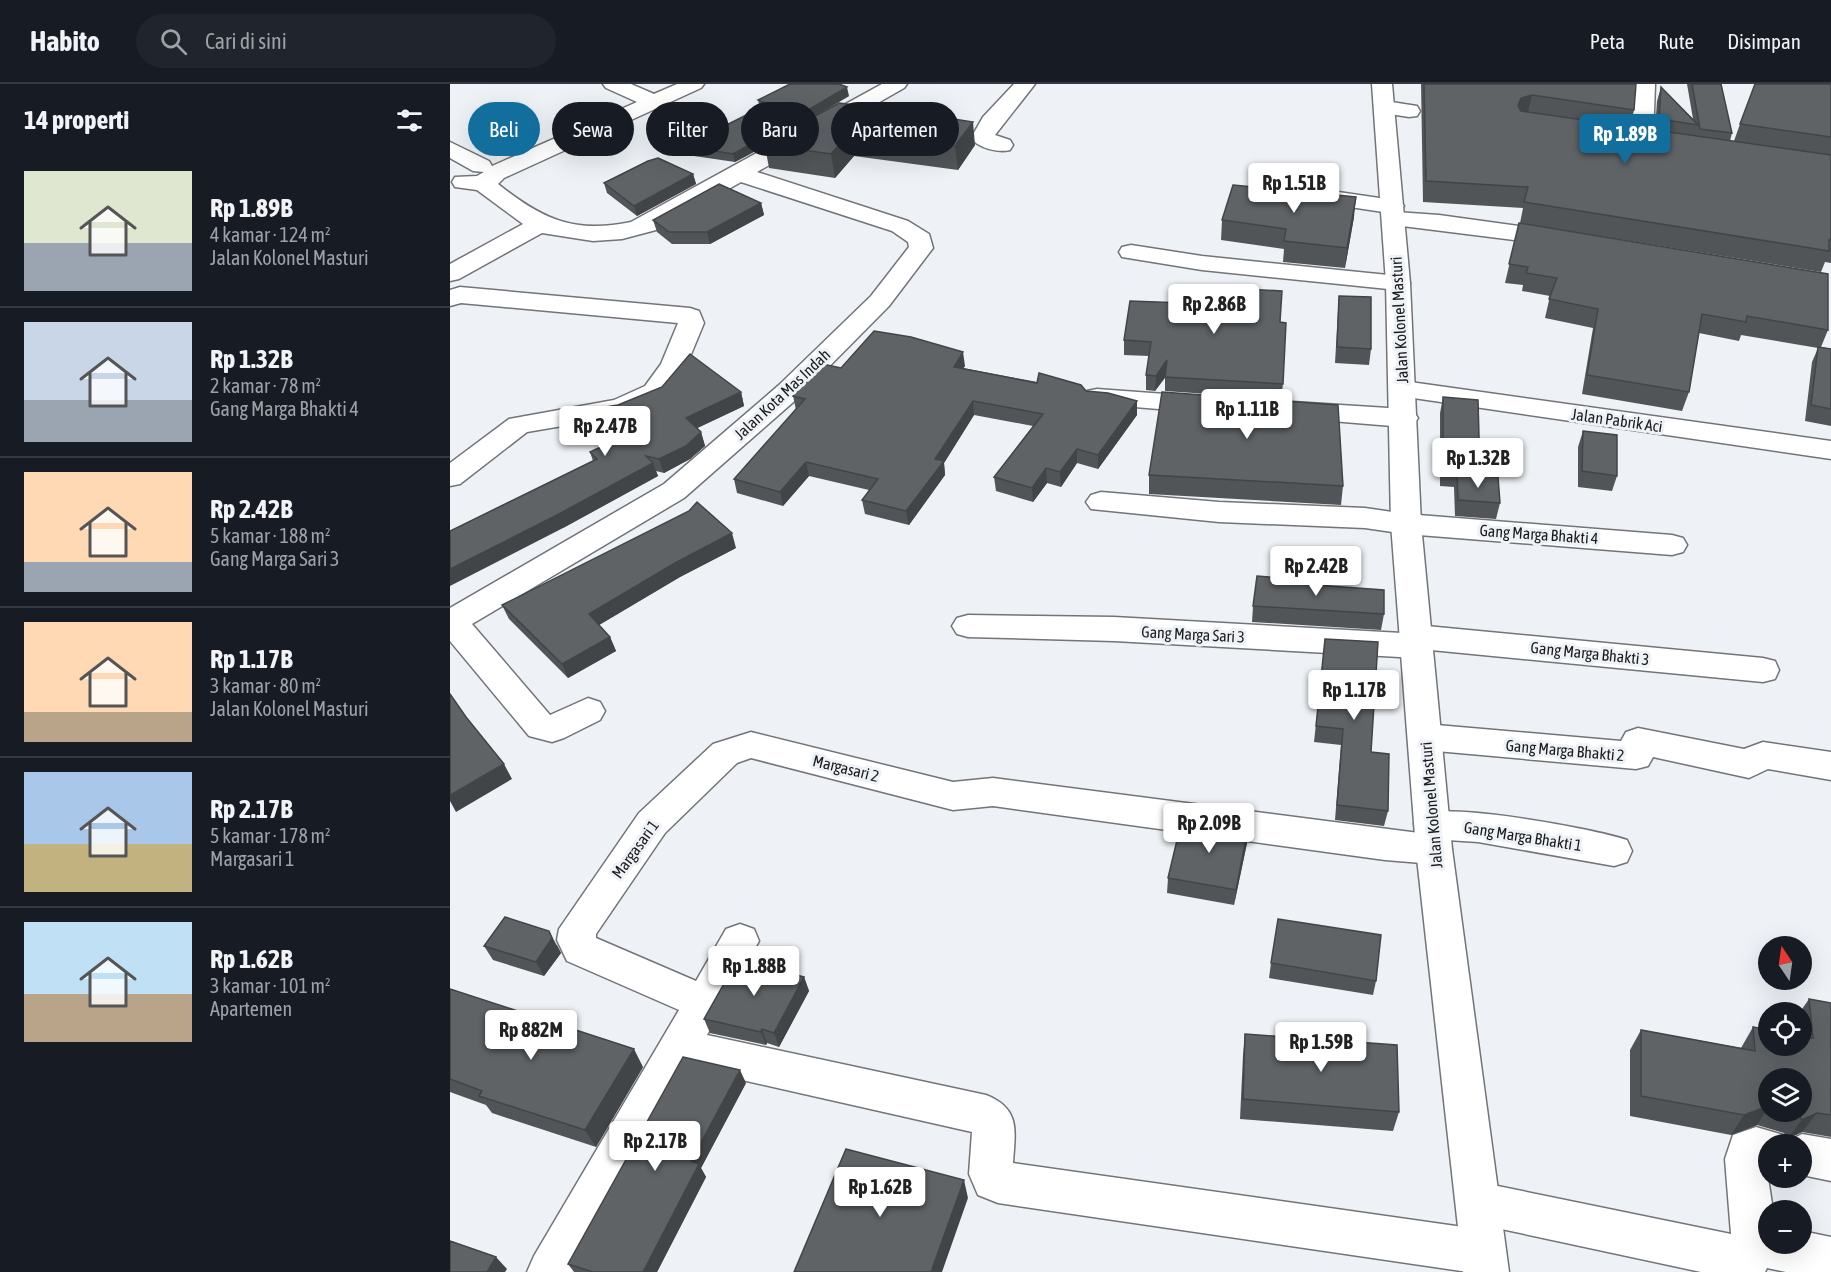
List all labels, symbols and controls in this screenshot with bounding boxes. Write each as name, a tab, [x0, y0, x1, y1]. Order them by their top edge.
search box	[136, 14, 556, 68]
text: Habito	[30, 25, 100, 57]
icon: search	[157, 25, 190, 58]
text: Cari di sini	[205, 28, 287, 54]
text: Peta	[1590, 29, 1625, 53]
text: Rute	[1658, 29, 1694, 53]
text: Disimpan	[1727, 29, 1801, 53]
chip: Beli	[468, 102, 540, 156]
chip: Sewa	[552, 102, 634, 156]
chip: Filter	[646, 102, 729, 156]
chip: Baru	[741, 102, 819, 156]
chip: Apartemen	[831, 102, 959, 156]
icon: filters	[393, 104, 426, 137]
text: 14 properti	[24, 105, 129, 135]
pin: Rp 1.89B	[1563, 114, 1687, 165]
text: Rp 1.89B	[1593, 122, 1657, 145]
pin: Rp 1.51B	[1232, 163, 1356, 214]
text: Rp 1.51B	[1262, 171, 1326, 194]
text: Rp 1.89B	[210, 193, 293, 223]
icon: home	[72, 195, 144, 267]
text: 4 kamar · 124 m²	[210, 223, 331, 246]
text: Jalan Kolonel Masturi	[210, 246, 369, 269]
street label: Jalan Kolonel Masturi	[1387, 256, 1411, 384]
pin: Rp 2.86B	[1152, 284, 1276, 335]
text: Rp 2.86B	[1182, 292, 1246, 315]
text: Rp 1.32B	[210, 344, 293, 374]
street label: Jalan Kota Mas Indah	[730, 345, 834, 443]
icon: home	[72, 346, 144, 418]
text: 2 kamar · 78 m²	[210, 374, 321, 397]
pin: Rp 1.11B	[1185, 389, 1309, 440]
text: Gang Marga Bhakti 4	[210, 397, 359, 420]
text: Rp 1.11B	[1215, 397, 1279, 420]
street label: Jalan Pabrik Aci	[1570, 405, 1664, 435]
pin: Rp 2.47B	[543, 406, 667, 457]
text: Rp 2.47B	[573, 414, 637, 437]
pin: Rp 1.32B	[1416, 438, 1540, 489]
text: Rp 1.32B	[1446, 446, 1510, 469]
text: Rp 2.42B	[210, 494, 293, 524]
icon: home	[72, 496, 144, 568]
street label: Gang Marga Bhakti 4	[1479, 521, 1599, 548]
text: 5 kamar · 188 m²	[210, 524, 331, 547]
pin: Rp 2.42B	[1254, 546, 1378, 597]
text: Gang Marga Sari 3	[210, 547, 340, 570]
text: Rp 2.42B	[1284, 554, 1348, 577]
street label: Gang Marga Sari 3	[1141, 622, 1245, 647]
street label: Gang Marga Bhakti 3	[1530, 638, 1650, 669]
text: Rp 1.17B	[210, 644, 293, 674]
icon: home	[72, 646, 144, 718]
pin: Rp 1.17B	[1292, 670, 1416, 721]
text: 3 kamar · 80 m²	[210, 674, 321, 697]
text: Rp 1.17B	[1322, 678, 1386, 701]
text: Jalan Kolonel Masturi	[210, 697, 369, 720]
street label: Gang Marga Bhakti 2	[1505, 736, 1625, 765]
street label: Jalan Kolonel Masturi	[1417, 741, 1445, 869]
street label: Margasari 2	[811, 751, 881, 786]
text: Rp 2.17B	[210, 794, 293, 824]
icon: home	[72, 796, 144, 868]
pin: Rp 2.09B	[1147, 803, 1271, 854]
text: Rp 2.09B	[1177, 811, 1241, 834]
street label: Margasari 1	[608, 816, 663, 882]
street label: Gang Marga Bhakti 1	[1463, 818, 1583, 855]
text: 5 kamar · 178 m²	[210, 824, 331, 847]
text: Margasari 1	[210, 847, 295, 870]
north arrow	[1758, 936, 1812, 990]
map controls	[1758, 936, 1812, 1254]
text: Rp 1.62B	[210, 944, 293, 974]
icon: home	[72, 946, 144, 1018]
pin: Rp 1.88B	[692, 946, 816, 997]
text: Rp 1.88B	[722, 954, 786, 977]
text: 3 kamar · 101 m²	[210, 974, 331, 997]
text: Apartemen	[210, 997, 292, 1020]
button: locate	[1758, 1002, 1812, 1056]
pin: Rp 882M	[476, 1010, 586, 1061]
text: Rp 882M	[499, 1018, 563, 1041]
pin: Rp 1.59B	[1259, 1022, 1383, 1073]
text: Rp 1.59B	[1289, 1030, 1353, 1053]
button: layers	[1758, 1068, 1812, 1122]
pin: Rp 2.17B	[593, 1121, 717, 1172]
text: Rp 2.17B	[623, 1129, 687, 1152]
button: +	[1758, 1134, 1812, 1188]
pin: Rp 1.62B	[818, 1167, 942, 1218]
text: Rp 1.62B	[848, 1175, 912, 1198]
button: −	[1758, 1200, 1812, 1254]

